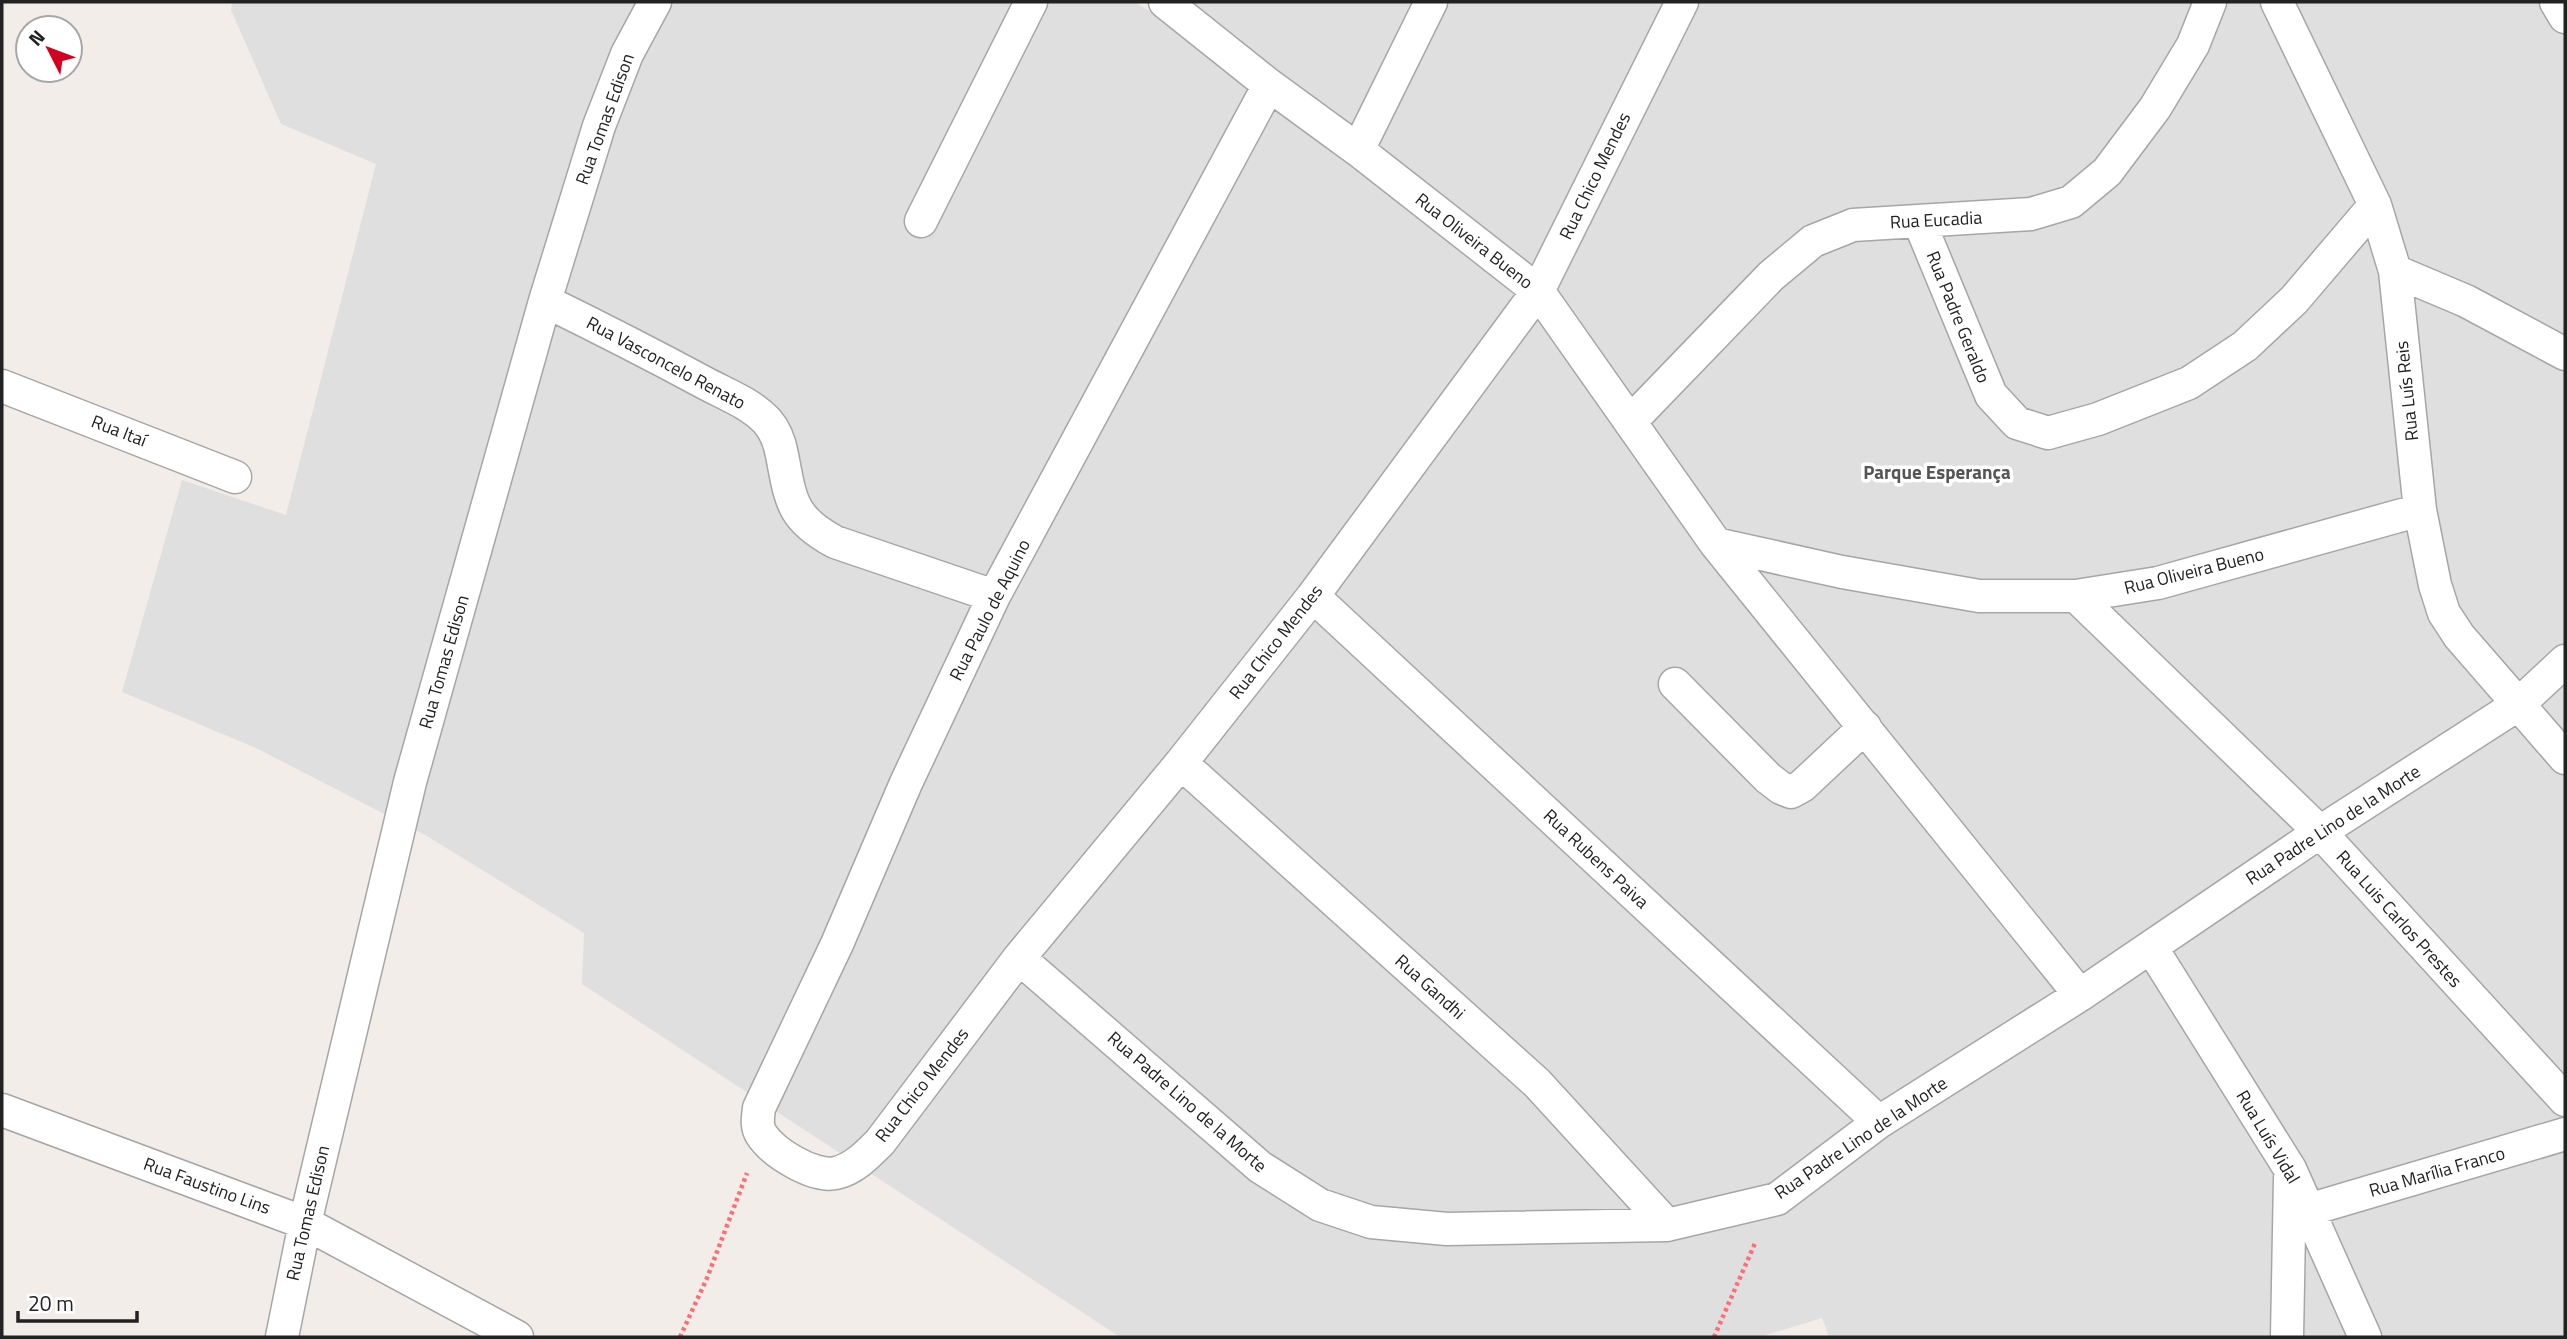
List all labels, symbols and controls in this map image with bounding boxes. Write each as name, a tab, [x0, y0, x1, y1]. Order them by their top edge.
north arrow	[14, 14, 84, 84]
text: N	[21, 23, 51, 52]
street label: Rua Tomas Edison	[568, 49, 641, 188]
street label: Rua Chico Mendes	[1552, 107, 1637, 244]
street label: Rua Oliveira Bueno	[1410, 186, 1539, 295]
street label: Rua Eucadia	[1889, 204, 1983, 235]
street label: Rua Padre Geraldo	[1920, 247, 1997, 387]
street label: Rua Vasconcelo Renato	[582, 309, 751, 416]
street label: Rua Luís Reis	[2388, 340, 2425, 442]
street label: Rua Itaí	[88, 408, 153, 454]
district label: Parque Esperança	[1863, 457, 2011, 486]
street label: Rua Paulo de Aquino	[942, 534, 1037, 685]
street label: Rua Oliveira Bueno	[2121, 540, 2267, 601]
street label: Rua Chico Mendes	[1222, 579, 1329, 705]
street label: Rua Tomas Edison	[412, 592, 476, 732]
street label: Rua Padre Lino de la Morte	[2240, 758, 2425, 891]
street label: Rua Rubens Paiva	[1537, 802, 1655, 915]
street label: Rua Luis Carlos Prestes	[2330, 844, 2469, 993]
street label: Rua Gandhi	[1389, 948, 1472, 1026]
street label: Rua Chico Mendes	[868, 1022, 975, 1148]
street label: Rua Padre Lino de la Morte	[1102, 1025, 1273, 1179]
street label: Rua Padre Lino de la Morte	[1769, 1070, 1953, 1206]
street label: Rua Luís Vidal	[2230, 1085, 2307, 1189]
street label: Rua Marília Franco	[2366, 1139, 2508, 1204]
street label: Rua Tomas Edison	[279, 1143, 336, 1283]
street label: Rua Faustino Lins	[140, 1150, 274, 1221]
scale bar	[18, 1280, 136, 1324]
text: 20 m	[28, 1287, 74, 1319]

